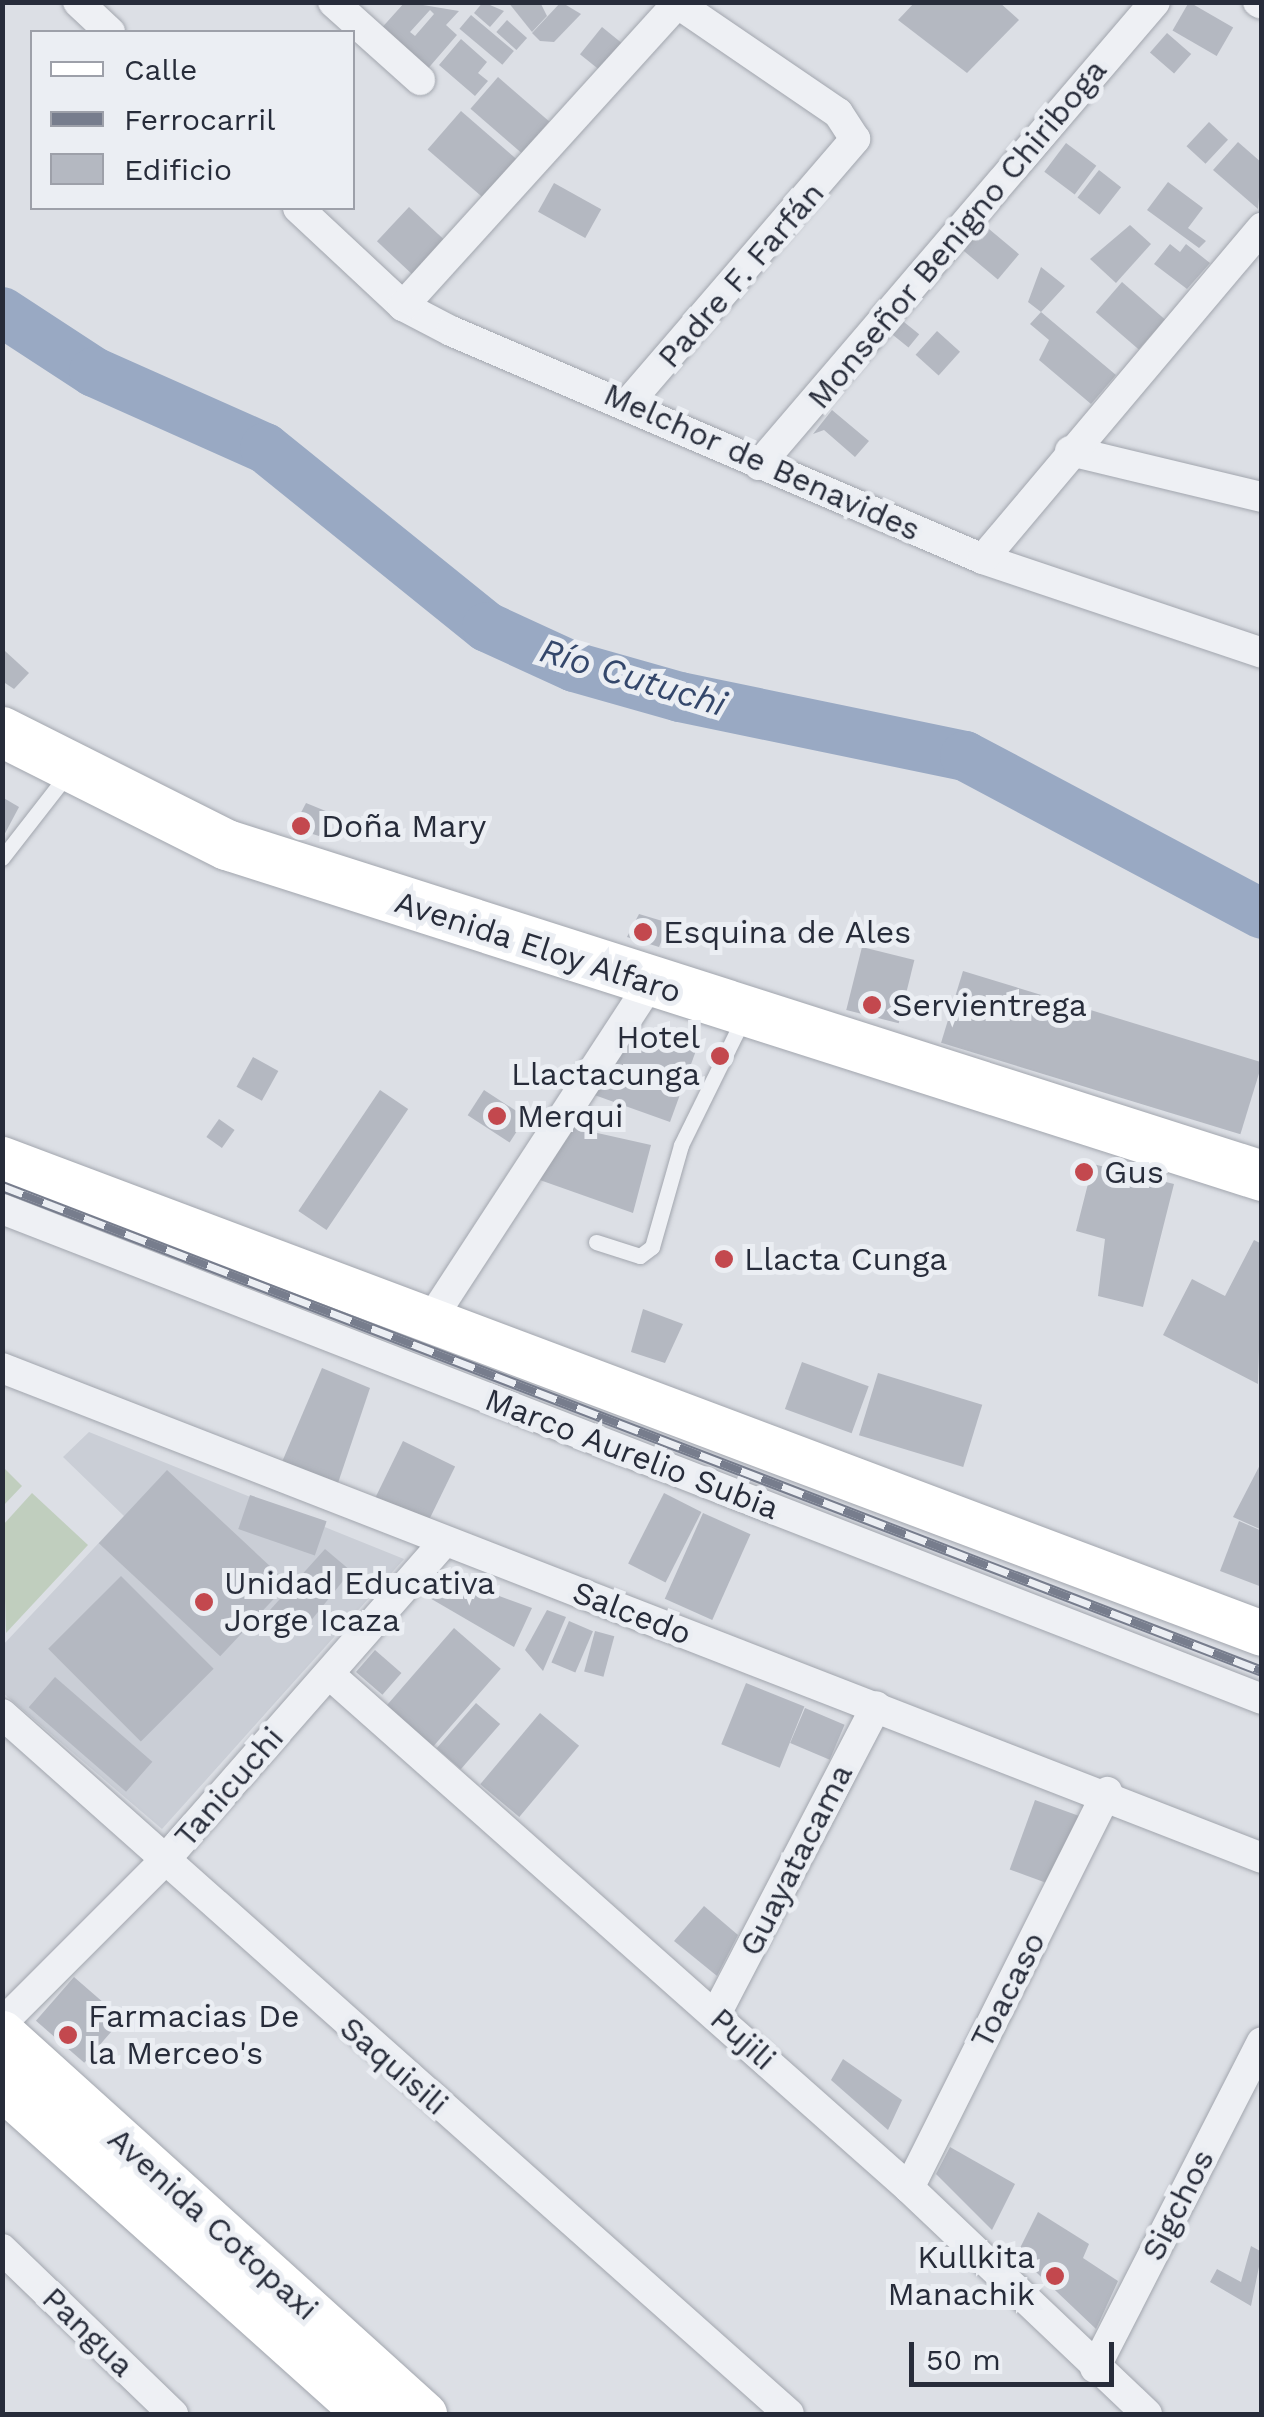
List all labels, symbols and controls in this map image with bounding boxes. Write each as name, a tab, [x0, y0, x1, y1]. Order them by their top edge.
legend	[30, 30, 355, 210]
street label: Monseñor Benigno Chiriboga	[799, 51, 1115, 417]
text: Calle	[124, 52, 197, 87]
text: Ferrocarril	[124, 102, 275, 137]
text: Edificio	[124, 152, 232, 187]
street label: Padre F. Farfán	[650, 174, 832, 376]
street label: Melchor de Benavides	[598, 375, 926, 549]
water label: Río Cutuchi	[535, 629, 731, 725]
place label: Doña Mary	[321, 807, 487, 845]
marker: Doña Mary	[290, 815, 312, 837]
street label: Avenida Eloy Alfaro	[389, 882, 687, 1012]
place label: Esquina de Ales	[663, 913, 913, 951]
marker: Esquina de Ales	[632, 921, 654, 943]
place label: Servientrega	[892, 986, 1087, 1024]
marker: Servientrega	[861, 994, 883, 1016]
place label: Hotel Llactacunga	[511, 1019, 700, 1094]
marker: Hotel Llactacunga	[709, 1045, 731, 1067]
place label: Merqui	[517, 1097, 623, 1135]
marker: Merqui	[486, 1105, 508, 1127]
place label: Gus	[1104, 1153, 1164, 1191]
marker: Gus	[1073, 1161, 1095, 1183]
place label: Llacta Cunga	[744, 1240, 948, 1278]
marker: Llacta Cunga	[713, 1248, 735, 1270]
street label: Marco Aurelio Subia	[479, 1380, 785, 1528]
place label: Unidad Educativa Jorge Icaza	[224, 1565, 495, 1640]
street label: Salcedo	[567, 1573, 697, 1653]
marker: Unidad Educativa Jorge Icaza	[193, 1591, 215, 1613]
street label: Tanicuchi	[166, 1719, 292, 1855]
street label: Guayatacama	[731, 1758, 861, 1962]
street label: Toacaso	[962, 1925, 1054, 2055]
place label: Farmacias De la Merceo's	[88, 1998, 300, 2073]
street label: Pujili	[702, 2000, 784, 2078]
street label: Saquisili	[332, 2009, 456, 2123]
marker: Farmacias De la Merceo's	[57, 2024, 79, 2046]
street label: Avenida Cotopaxi	[100, 2119, 326, 2329]
street label: Sigchos	[1134, 2143, 1222, 2267]
place label: Kullkita Manachik	[887, 2239, 1035, 2314]
marker: Kullkita Manachik	[1044, 2265, 1066, 2287]
street label: Pangua	[34, 2279, 142, 2385]
scale bar	[914, 2322, 1119, 2384]
text: 50 m	[926, 2342, 1001, 2377]

